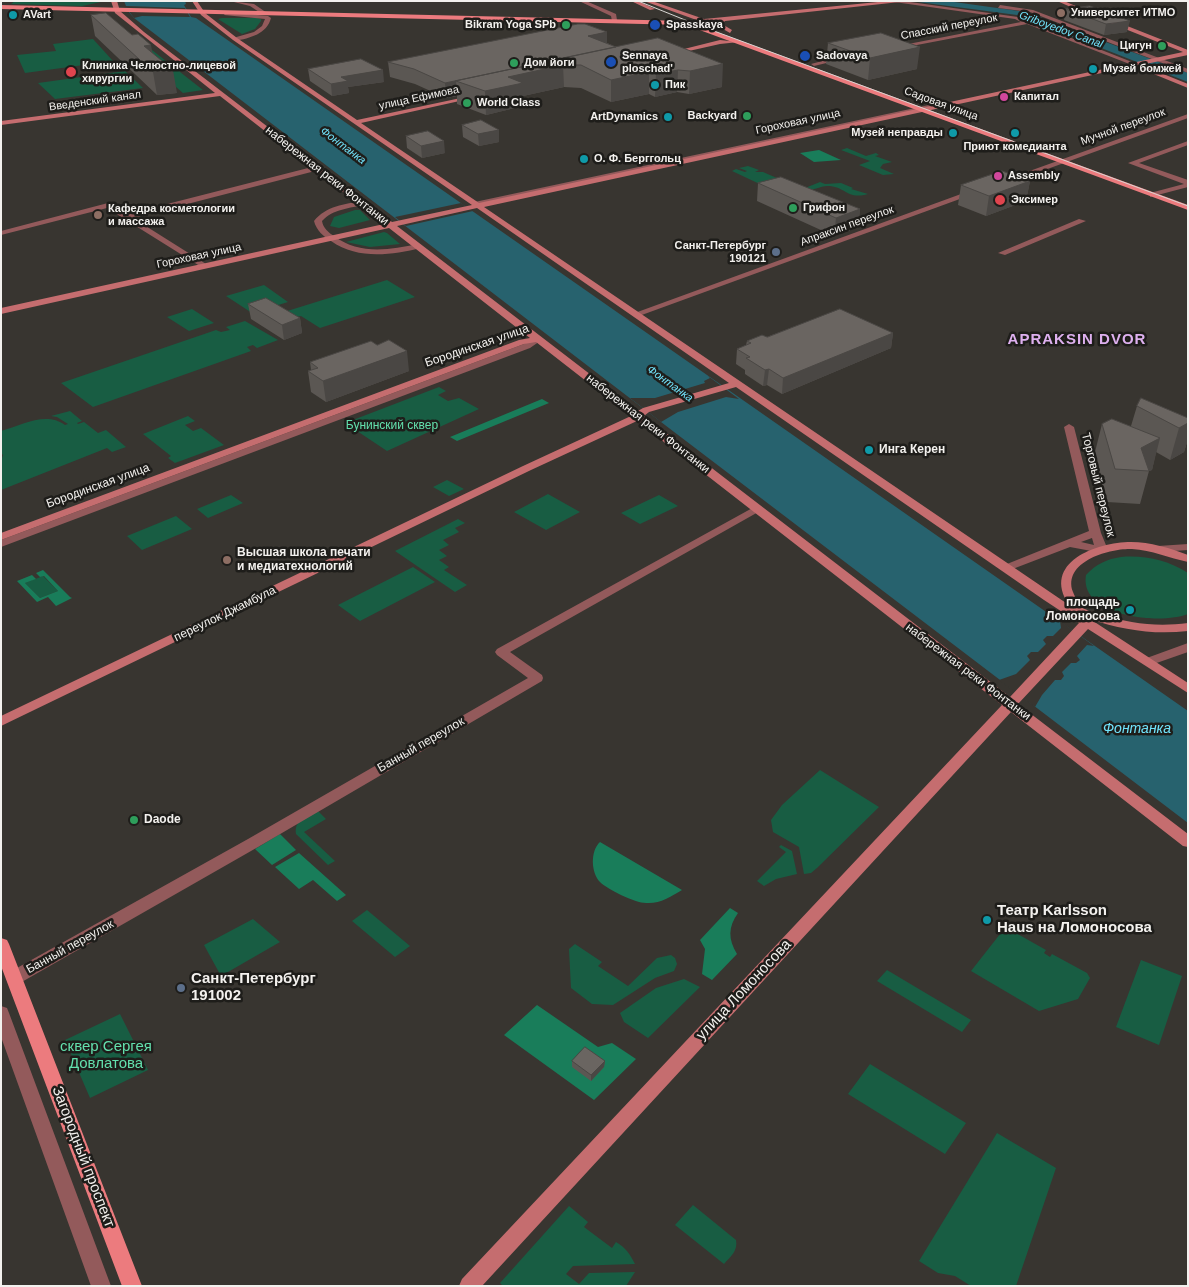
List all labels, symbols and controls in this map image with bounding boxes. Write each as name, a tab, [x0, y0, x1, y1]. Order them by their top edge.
place label: Университет ИТМО	[1071, 6, 1175, 20]
marker: Университет ИТМО	[1055, 7, 1067, 19]
place label: AVart	[23, 8, 51, 22]
marker: AVart	[7, 9, 19, 21]
water label: Griboyedov Canal	[1017, 9, 1105, 51]
street label: Спасский переулок	[900, 11, 998, 43]
place label: Bikram Yoga SPb	[465, 18, 556, 32]
marker: Spasskaya	[648, 18, 662, 32]
place label: Spasskaya	[666, 18, 723, 32]
marker: Bikram Yoga SPb	[560, 19, 572, 31]
place label: Цигун	[1120, 39, 1152, 53]
marker: Цигун	[1156, 40, 1168, 52]
place label: Sennaya ploschad'	[622, 49, 673, 75]
marker: Sadovaya	[798, 49, 812, 63]
place label: Sadovaya	[816, 49, 867, 63]
marker: Sennaya ploschad'	[604, 55, 618, 69]
place label: Дом йоги	[524, 56, 575, 70]
marker: Дом йоги	[508, 57, 520, 69]
place label: Клиника Челюстно-лицевой хирургии	[82, 59, 236, 85]
place label: Музей бомжей	[1103, 62, 1181, 76]
marker: Музей бомжей	[1087, 63, 1099, 75]
marker: Клиника Челюстно-лицевой хирургии	[64, 65, 78, 79]
place label: Пик	[665, 78, 685, 92]
marker: Пик	[649, 79, 661, 91]
street label: улица Ефимова	[378, 83, 460, 113]
street label: Садовая улица	[902, 84, 980, 124]
street label: Введенский канал	[48, 88, 142, 114]
place label: Капитал	[1014, 90, 1059, 104]
marker: Капитал	[998, 91, 1010, 103]
place label: World Class	[477, 96, 540, 110]
marker: World Class	[461, 97, 473, 109]
street label: Мучной переулок	[1079, 106, 1167, 148]
street label: Гороховая улица	[755, 107, 841, 137]
place label: Backyard	[687, 109, 737, 123]
place label: ArtDynamics	[590, 110, 658, 124]
marker: Backyard	[741, 110, 753, 122]
marker: ArtDynamics	[662, 111, 674, 123]
street label: набережная реки Фонтанки	[262, 123, 392, 229]
water label: Фонтанка	[318, 125, 368, 167]
place label: Музей неправды	[851, 126, 943, 140]
marker: Музей неправды	[947, 127, 959, 139]
marker: Приют комедианта	[1009, 127, 1021, 139]
place label: Приют комедианта	[963, 140, 1067, 154]
place label: О. Ф. Берггольц	[594, 152, 681, 166]
marker: О. Ф. Берггольц	[578, 153, 590, 165]
place label: Assembly	[1008, 169, 1060, 183]
marker: Assembly	[992, 170, 1004, 182]
marker: Эксимер	[993, 193, 1007, 207]
place label: Эксимер	[1011, 193, 1058, 207]
place label: Грифон	[803, 201, 845, 215]
place label: Кафедра косметологии и массажа	[108, 202, 235, 228]
marker: Грифон	[787, 202, 799, 214]
street label: Апраксин переулок	[799, 203, 895, 249]
marker: Кафедра косметологии и массажа	[92, 209, 104, 221]
place label: Санкт-Петербург 190121	[675, 239, 766, 265]
street label: Гороховая улица	[156, 241, 242, 271]
marker: Санкт-Петербург 190121	[770, 246, 782, 258]
street label: Бородинская улица	[423, 321, 531, 371]
district label: APRAKSIN DVOR	[1006, 331, 1148, 349]
water label: Фонтанка	[645, 363, 695, 405]
street label: набережная реки Фонтанки	[583, 371, 713, 477]
park label: Бунинский сквер	[346, 419, 438, 433]
street label: Торговый переулок	[1078, 431, 1118, 539]
place label: Инга Керен	[879, 443, 945, 457]
marker: Инга Керен	[863, 444, 875, 456]
street label: Бородинская улица	[44, 461, 152, 511]
place label: Высшая школа печати и медиатехнологий	[237, 546, 371, 574]
marker: Высшая школа печати и медиатехнологий	[221, 554, 233, 566]
street label: переулок Джамбула	[172, 583, 278, 645]
place label: площадь Ломоносова	[1046, 596, 1120, 624]
marker: площадь Ломоносова	[1124, 604, 1136, 616]
street label: набережная реки Фонтанки	[903, 620, 1033, 724]
street label: Банный переулок	[375, 714, 467, 776]
water label: Фонтанка	[1103, 721, 1171, 737]
place label: Daode	[144, 813, 181, 827]
marker: Daode	[128, 814, 140, 826]
place label: Театр Karlsson Haus на Ломоносова	[997, 902, 1152, 937]
marker: Театр Karlsson Haus на Ломоносова	[981, 914, 993, 926]
street label: Банный переулок	[24, 917, 116, 977]
street label: улица Ломоносова	[693, 936, 795, 1044]
place label: Санкт-Петербург 191002	[191, 970, 316, 1005]
marker: Санкт-Петербург 191002	[175, 982, 187, 994]
park label: сквер Сергея Довлатова	[60, 1038, 152, 1073]
street label: Загородный проспект	[48, 1084, 118, 1230]

